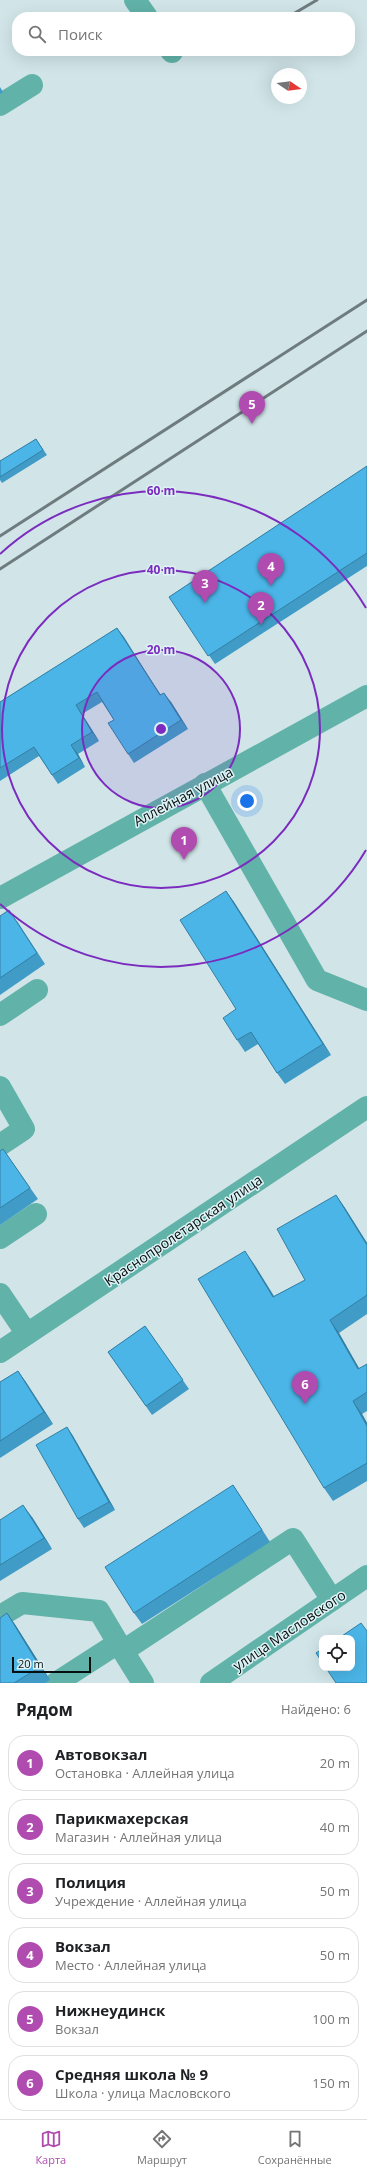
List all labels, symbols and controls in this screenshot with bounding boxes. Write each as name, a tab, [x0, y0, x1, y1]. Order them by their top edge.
search box	[12, 12, 355, 56]
icon: search	[26, 23, 48, 45]
text: Поиск	[58, 24, 102, 44]
north arrow	[271, 68, 307, 104]
pin: 5	[239, 391, 265, 424]
text: 60 m	[147, 482, 175, 499]
pin: 4	[258, 553, 284, 586]
text: 40 m	[147, 561, 175, 578]
pin: 3	[192, 570, 218, 603]
pin: 2	[248, 592, 274, 625]
text: 20 m	[147, 641, 175, 658]
centre of rings	[154, 722, 168, 736]
street label: Аллейная улица	[130, 762, 236, 830]
your location	[237, 791, 257, 811]
pin: 1	[171, 827, 197, 860]
street label: Краснопролетарская улица	[100, 1170, 266, 1290]
pin: 6	[292, 1371, 318, 1404]
street label: улица Масловского	[229, 1585, 349, 1675]
map controls	[319, 1635, 355, 1671]
button: locate	[319, 1635, 355, 1671]
scale bar	[12, 1655, 91, 1674]
text: 20 m	[18, 1656, 44, 1671]
text: Рядом	[16, 1698, 73, 1721]
text: Найдено: 6	[281, 1700, 351, 1718]
text: Автовокзал	[55, 1744, 147, 1764]
text: 1	[26, 1754, 34, 1772]
text: 20 m	[320, 1754, 350, 1772]
text: Остановка · Аллейная улица	[55, 1764, 235, 1782]
text: Парикмахерская	[55, 1808, 189, 1828]
text: 2	[26, 1818, 34, 1836]
text: 40 m	[320, 1818, 350, 1836]
text: Магазин · Аллейная улица	[55, 1828, 222, 1846]
text: Полиция	[55, 1872, 126, 1892]
text: 3	[26, 1882, 34, 1900]
text: 50 m	[320, 1882, 350, 1900]
text: Учреждение · Аллейная улица	[55, 1892, 247, 1910]
text: Вокзал	[55, 1936, 111, 1956]
text: 4	[26, 1946, 34, 1964]
text: 50 m	[320, 1946, 350, 1964]
text: Место · Аллейная улица	[55, 1956, 207, 1974]
text: Нижнеудинск	[55, 2000, 165, 2020]
text: 5	[26, 2010, 34, 2028]
text: 100 m	[312, 2010, 350, 2028]
text: Вокзал	[55, 2020, 99, 2038]
text: Средняя школа № 9	[55, 2064, 208, 2084]
text: 6	[26, 2074, 34, 2092]
text: 150 m	[312, 2074, 350, 2092]
text: Школа · улица Масловского	[55, 2084, 231, 2102]
tab: Карта	[35, 2128, 66, 2167]
tab: Маршрут	[137, 2128, 187, 2167]
tab: Сохранённые	[258, 2128, 332, 2167]

